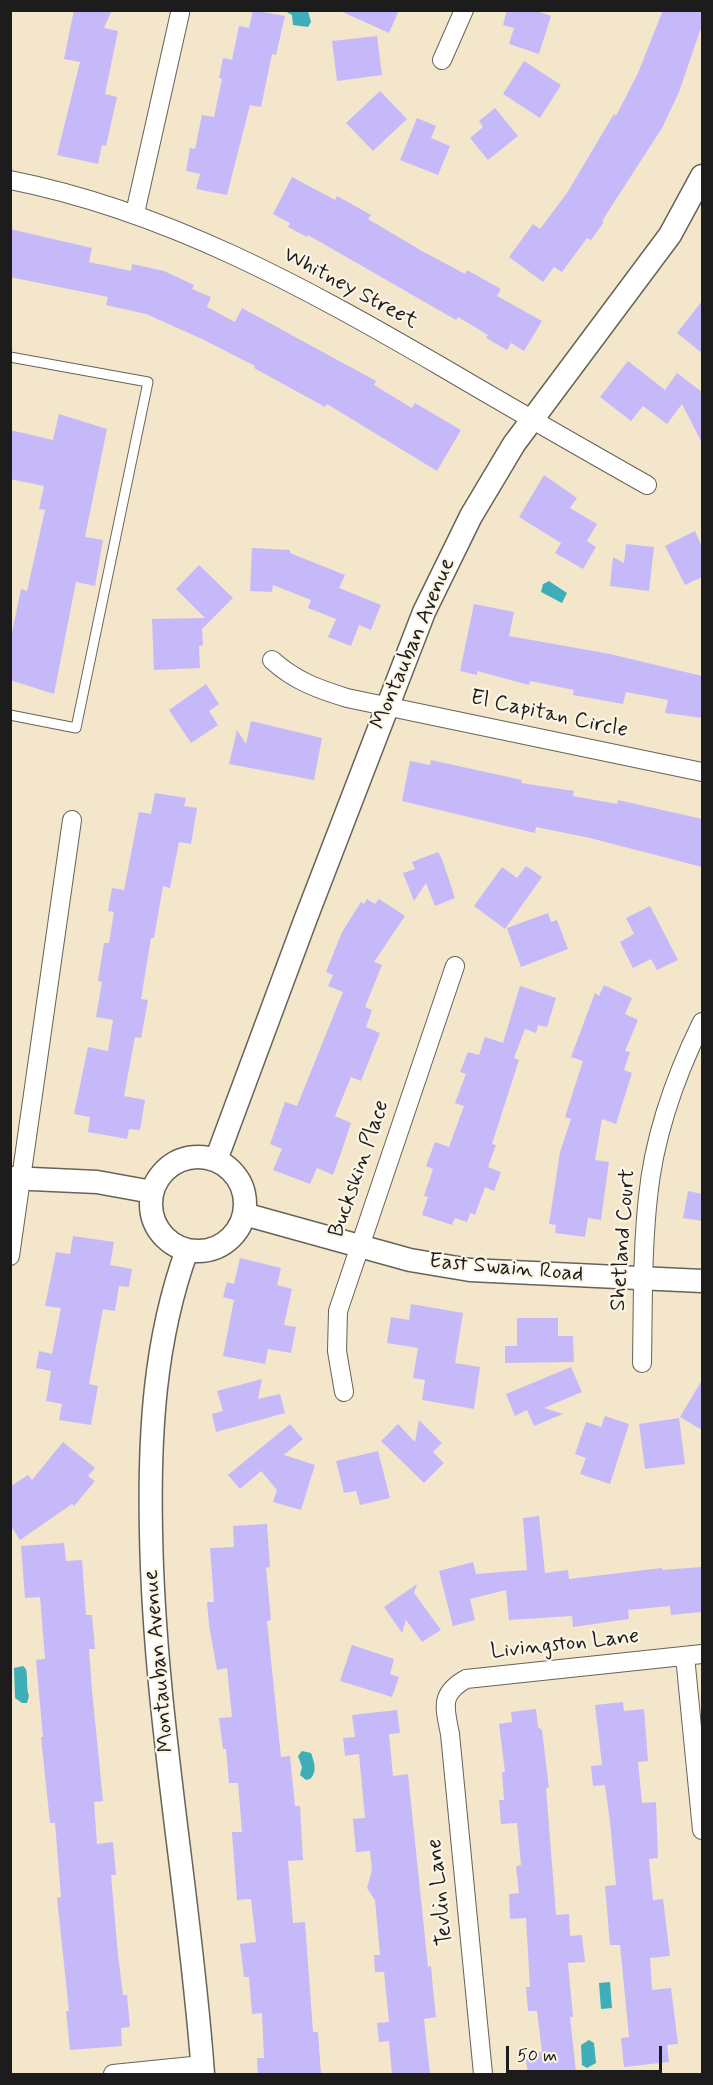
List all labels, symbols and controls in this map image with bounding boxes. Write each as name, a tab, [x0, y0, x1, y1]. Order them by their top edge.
street label: Whitney Street	[278, 242, 422, 336]
street label: Montauban Avenue	[366, 554, 462, 734]
street label: El Capitan Circle	[468, 685, 630, 745]
street label: Buckskin Place	[324, 1097, 396, 1241]
street label: Shetland Court	[606, 1168, 642, 1312]
street label: East Swain Road	[428, 1249, 584, 1289]
street label: Montauban Avenue	[139, 1568, 181, 1754]
street label: Livingston Lane	[489, 1624, 641, 1666]
street label: Tevlin Lane	[422, 1837, 460, 1947]
scale bar	[509, 2034, 665, 2072]
text: 50 m	[517, 2044, 557, 2068]

